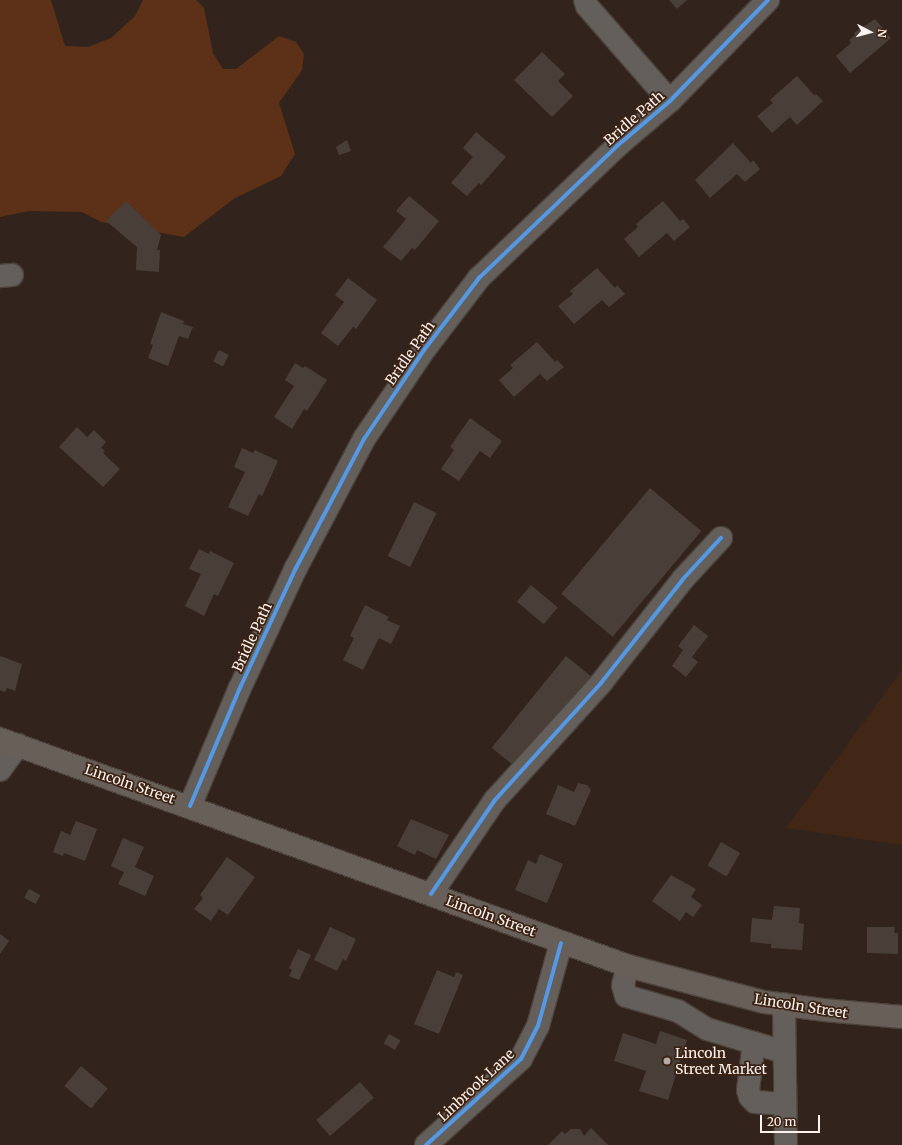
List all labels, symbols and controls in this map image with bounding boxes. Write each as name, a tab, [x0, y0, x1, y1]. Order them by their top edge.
north arrow	[850, 12, 890, 52]
text: N	[875, 28, 889, 38]
street label: Bridle Path	[600, 87, 668, 149]
street label: Bridle Path	[382, 318, 438, 388]
street label: Bridle Path	[229, 600, 275, 674]
street label: Lincoln Street	[83, 761, 177, 807]
street label: Lincoln Street	[444, 892, 538, 940]
street label: Lincoln Street	[753, 990, 849, 1022]
street label: Linbrook Lane	[434, 1045, 518, 1125]
place label: Lincoln Street Market	[675, 1045, 767, 1078]
marker: Lincoln Street Market	[662, 1056, 672, 1066]
scale bar	[762, 1107, 822, 1133]
text: 20 m	[767, 1114, 796, 1129]

